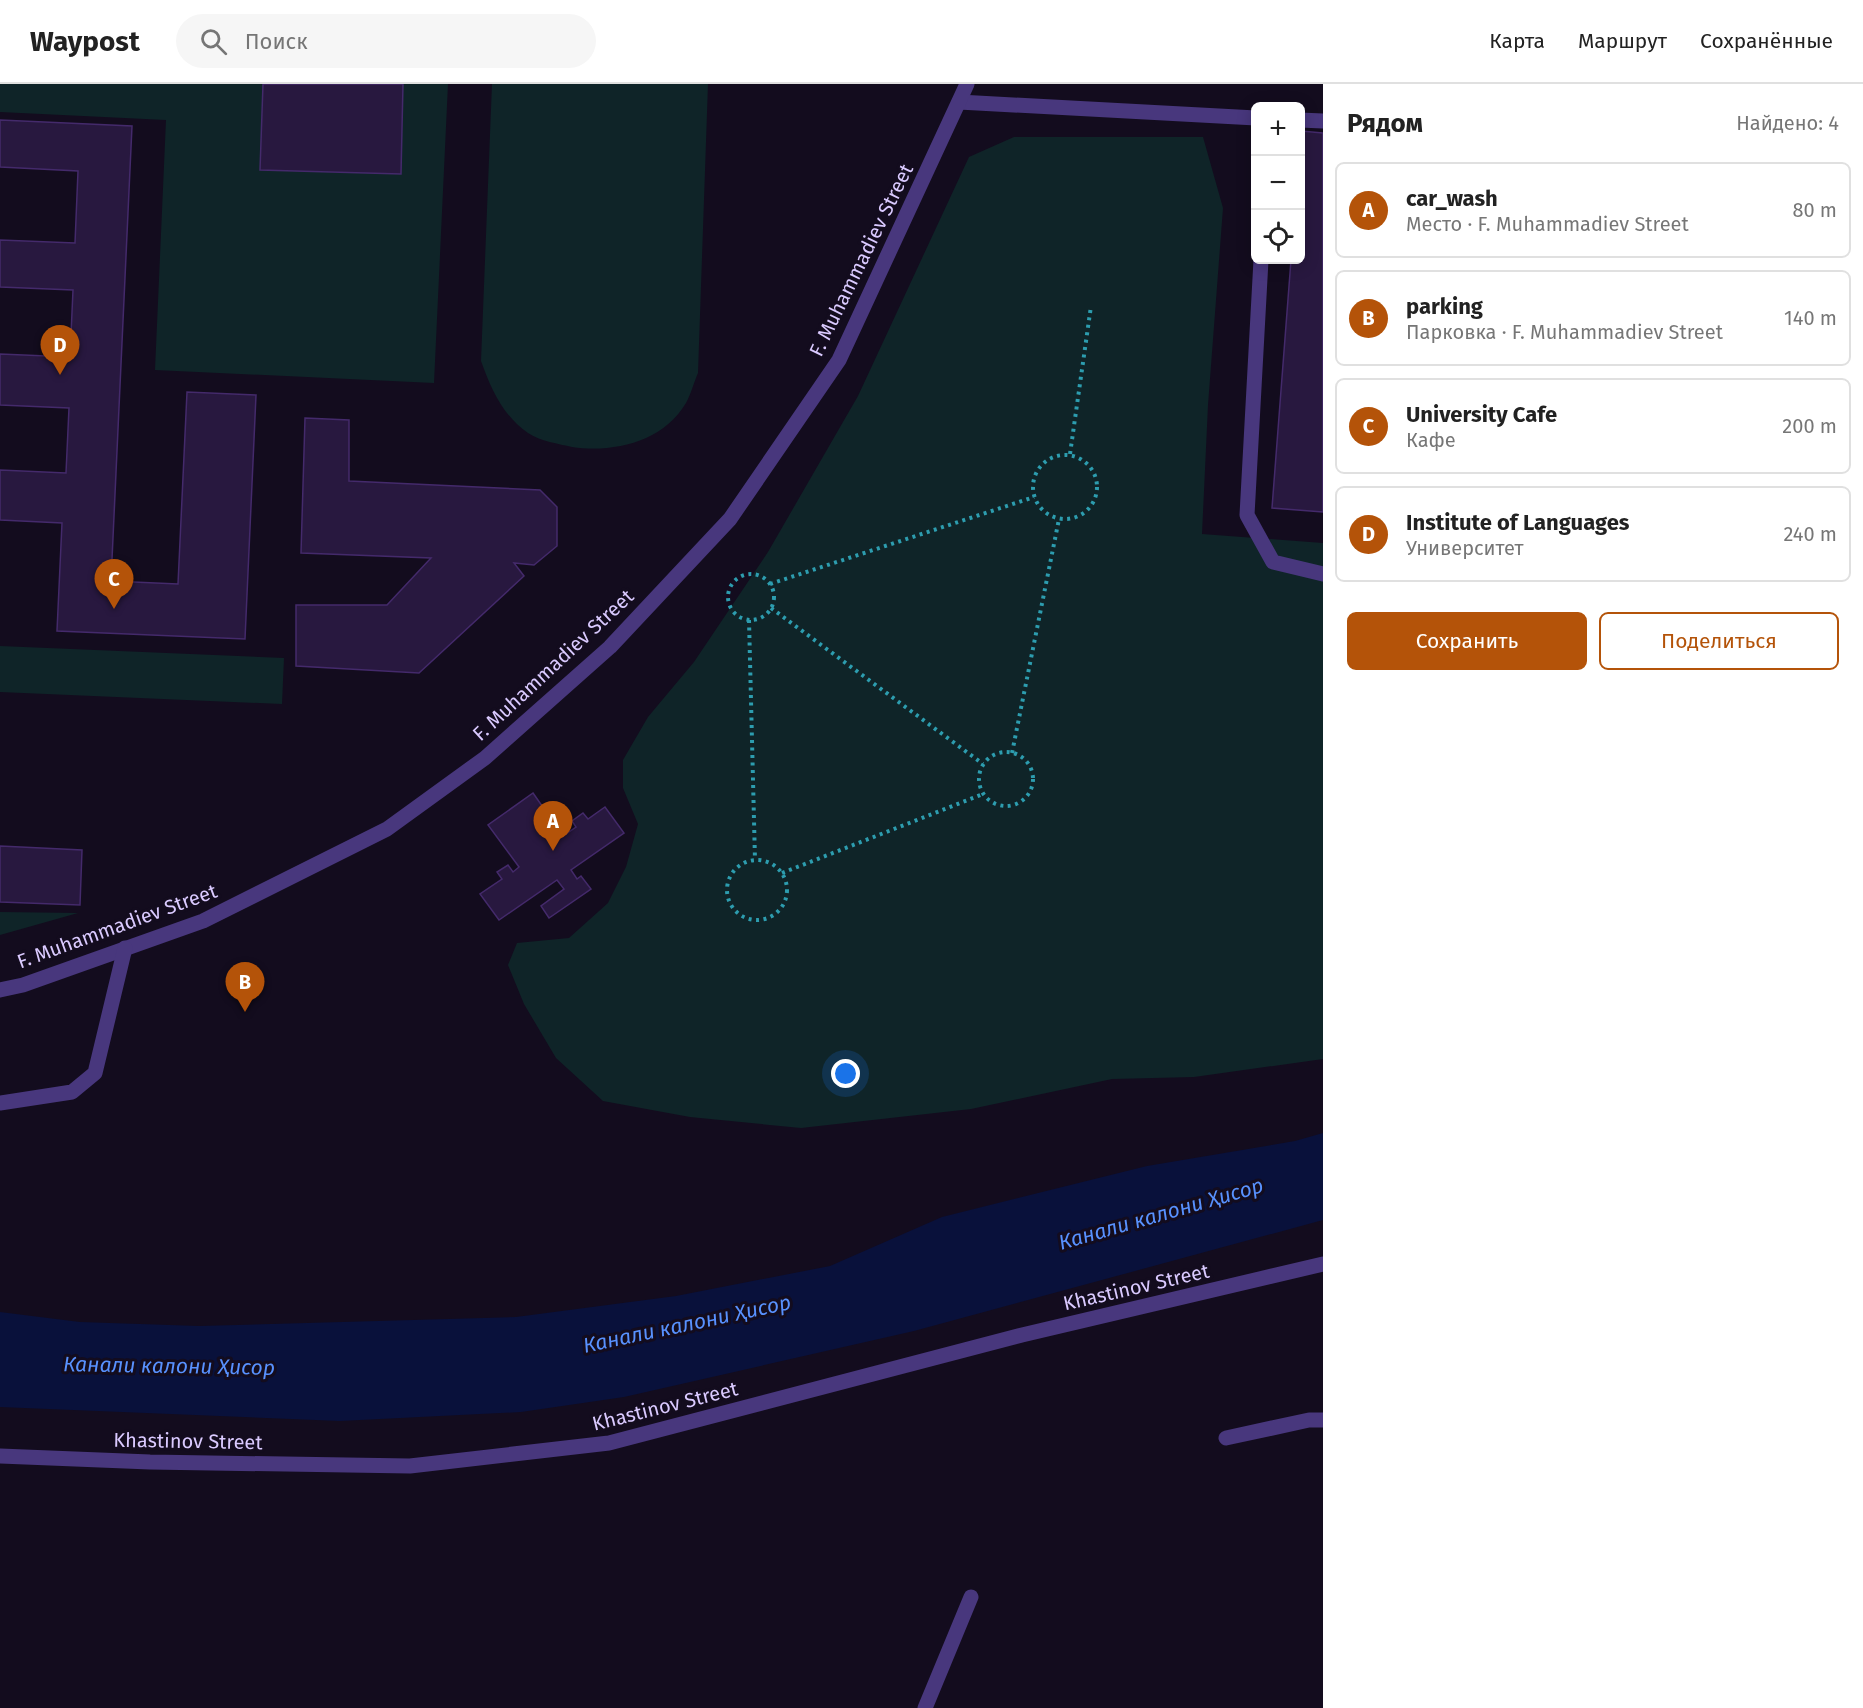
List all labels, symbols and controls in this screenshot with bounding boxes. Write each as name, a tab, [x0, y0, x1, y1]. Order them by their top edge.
search box	[176, 14, 596, 68]
text: Waypost	[30, 25, 140, 58]
icon: search	[197, 25, 230, 58]
text: Поиск	[245, 28, 308, 55]
text: Карта	[1489, 28, 1545, 54]
text: Маршрут	[1578, 28, 1667, 54]
text: Сохранённые	[1700, 28, 1833, 54]
map controls	[1251, 102, 1305, 264]
button: +	[1251, 102, 1305, 156]
text: Рядом	[1347, 108, 1423, 139]
text: Найдено: 4	[1736, 111, 1839, 135]
button: −	[1251, 156, 1305, 210]
street label: F. Muhammadiev Street	[804, 159, 918, 360]
text: car_wash	[1406, 185, 1498, 212]
text: A	[1363, 198, 1374, 222]
text: 80 m	[1792, 198, 1837, 222]
button: locate	[1251, 210, 1305, 264]
text: Место · F. Muhammadiev Street	[1406, 212, 1689, 236]
text: parking	[1406, 293, 1483, 320]
text: B	[1362, 306, 1375, 330]
text: 140 m	[1784, 306, 1837, 330]
text: Парковка · F. Muhammadiev Street	[1406, 320, 1723, 344]
pin: D	[40, 326, 80, 375]
text: University Cafe	[1406, 401, 1557, 428]
text: C	[1363, 414, 1374, 438]
text: 200 m	[1782, 414, 1837, 438]
text: Кафе	[1406, 428, 1456, 452]
text: Institute of Languages	[1406, 509, 1629, 536]
text: D	[1362, 522, 1375, 546]
text: 240 m	[1783, 522, 1837, 546]
text: Университет	[1406, 536, 1524, 560]
pin: C	[94, 560, 134, 609]
street label: F. Muhammadiev Street	[468, 584, 639, 746]
button: Сохранить	[1347, 612, 1587, 670]
button: Поделиться	[1599, 612, 1839, 670]
pin: A	[534, 802, 572, 851]
street label: F. Muhammadiev Street	[14, 878, 221, 973]
pin: B	[226, 962, 264, 1012]
your location	[831, 1059, 860, 1088]
water label: Канали калони Ҳисор	[1056, 1172, 1266, 1256]
street label: Khastinov Street	[1061, 1258, 1212, 1315]
water label: Канали калони Ҳисор	[581, 1289, 793, 1359]
water label: Канали калони Ҳисор	[63, 1351, 275, 1381]
street label: Khastinov Street	[590, 1376, 741, 1436]
street label: Khastinov Street	[113, 1428, 264, 1454]

